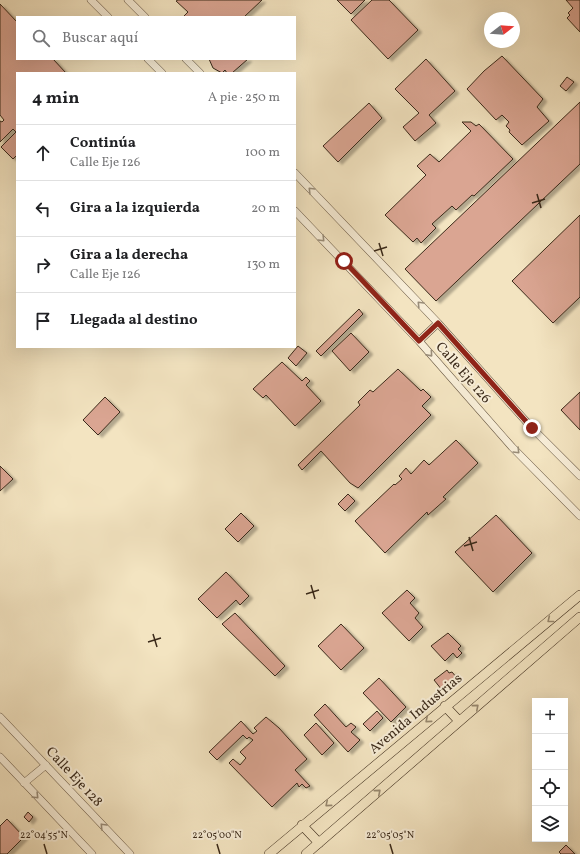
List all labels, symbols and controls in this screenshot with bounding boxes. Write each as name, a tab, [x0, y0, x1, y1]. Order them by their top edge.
north arrow	[484, 12, 520, 48]
search box	[16, 16, 296, 60]
icon: search	[30, 27, 52, 49]
text: Buscar aquí	[62, 28, 138, 49]
text: 4 min	[32, 87, 79, 110]
text: A pie · 250 m	[208, 89, 280, 107]
text: Continúa	[70, 133, 136, 154]
icon: ahead	[32, 142, 54, 164]
text: 100 m	[245, 144, 280, 162]
text: Calle Eje 126	[70, 154, 140, 172]
one-way arrow	[308, 187, 316, 195]
icon: left	[32, 198, 54, 220]
text: Gira a la izquierda	[70, 198, 200, 219]
text: 20 m	[251, 200, 280, 218]
one-way arrow	[317, 234, 325, 242]
text: Gira a la derecha	[70, 245, 188, 266]
route start	[335, 252, 353, 270]
icon: right	[32, 254, 54, 276]
text: 130 m	[247, 256, 280, 274]
text: Calle Eje 126	[70, 266, 140, 284]
one-way arrow	[417, 301, 425, 309]
icon: arrive	[32, 310, 54, 332]
text: Llegada al destino	[70, 310, 198, 331]
street label: Calle Eje 126	[431, 338, 495, 408]
one-way arrow	[426, 349, 433, 357]
route end	[523, 419, 541, 437]
one-way arrow	[512, 446, 520, 454]
one-way arrow	[547, 615, 554, 622]
street label: Avenida Industrias	[365, 670, 467, 759]
map controls	[532, 698, 568, 842]
button: +	[532, 698, 568, 734]
one-way arrow	[472, 704, 479, 711]
one-way arrow	[425, 716, 433, 723]
button: −	[532, 734, 568, 770]
street label: Calle Eje 128	[41, 743, 107, 811]
button: locate	[532, 770, 568, 806]
one-way arrow	[373, 789, 381, 797]
one-way arrow	[31, 791, 39, 799]
one-way arrow	[326, 799, 333, 806]
button: layers	[532, 806, 568, 842]
one-way arrow	[101, 823, 108, 831]
text: 22°04'55"N	[20, 828, 69, 842]
text: 22°05'00"N	[192, 828, 242, 842]
text: 22°05'05"N	[366, 828, 415, 842]

